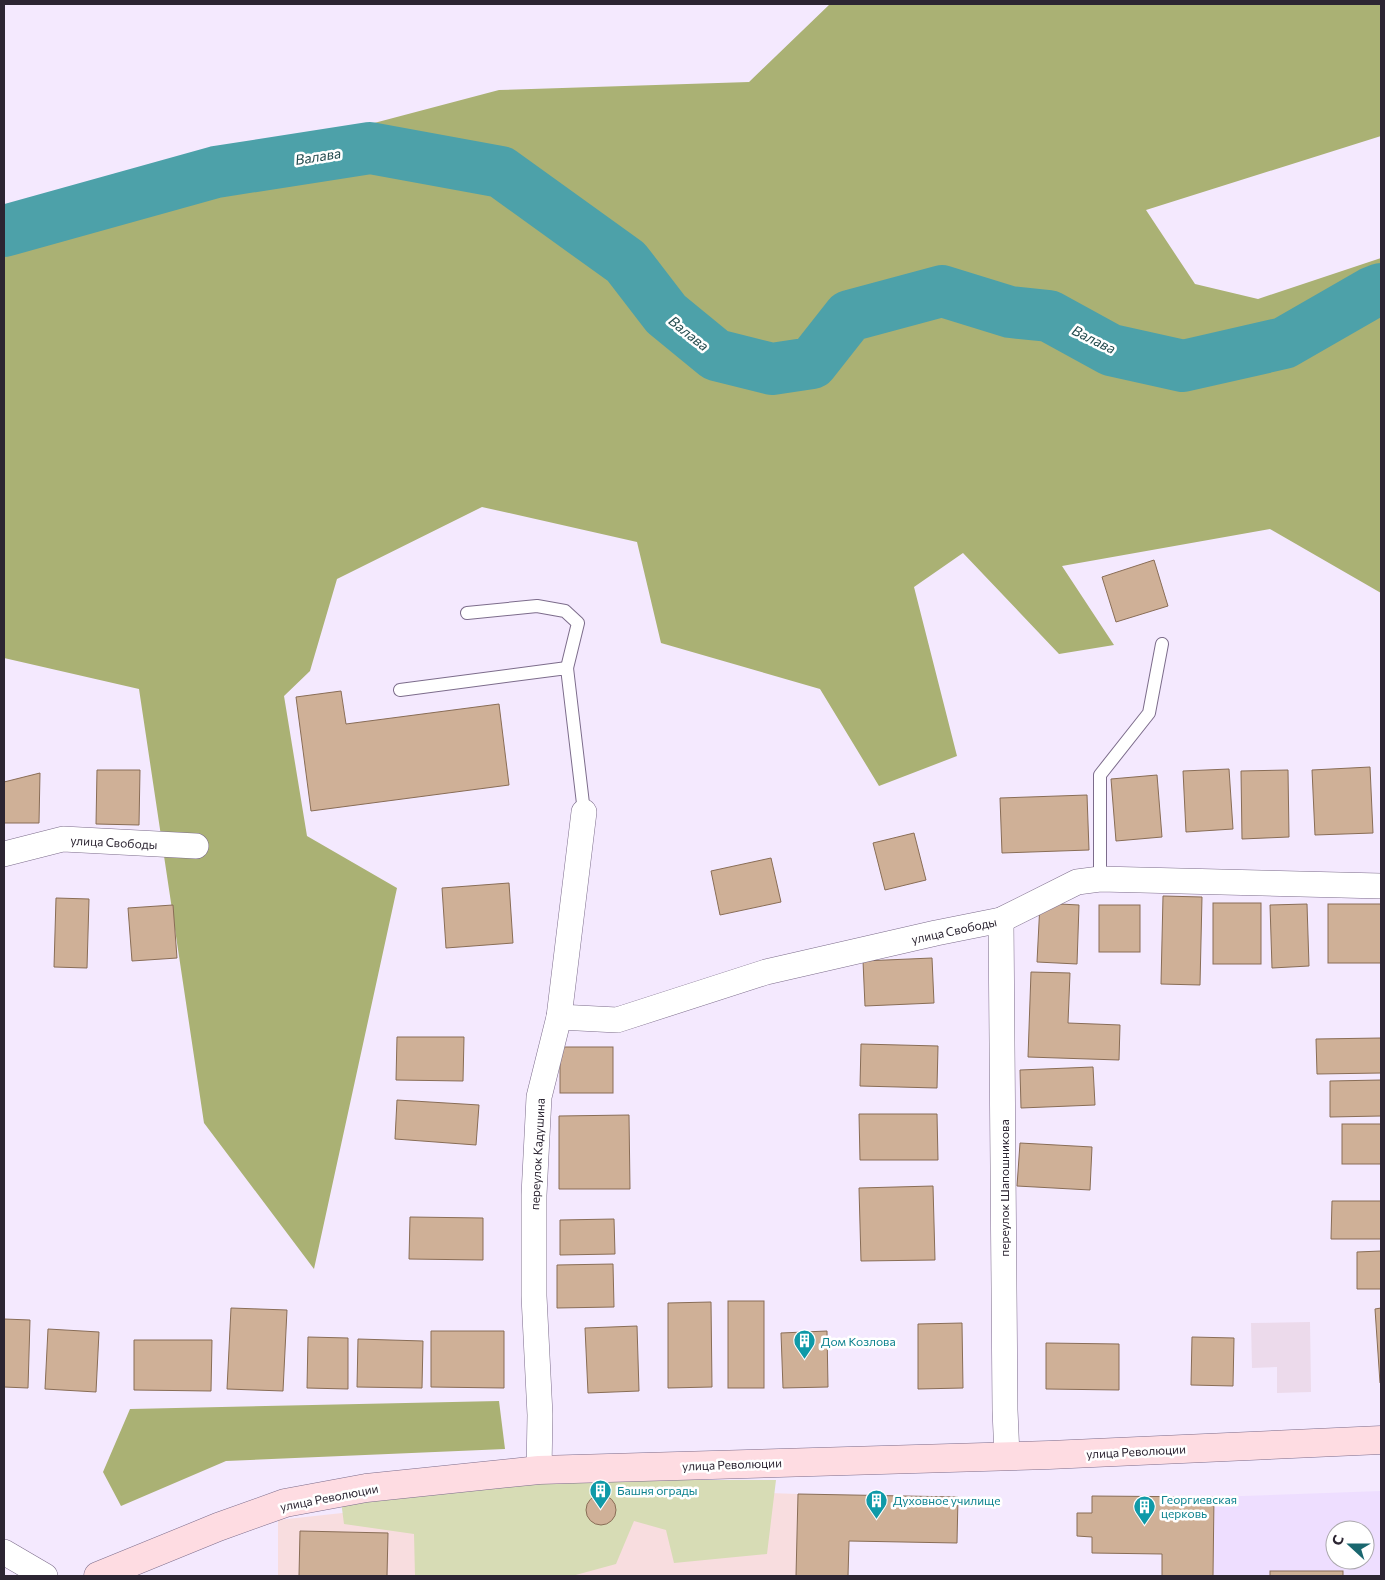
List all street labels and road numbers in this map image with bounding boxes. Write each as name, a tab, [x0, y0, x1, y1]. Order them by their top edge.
street label: улица Свободы	[70, 833, 158, 851]
street label: улица Свободы	[910, 914, 998, 946]
street label: переулок Кадушина	[527, 1098, 547, 1210]
street label: переулок Шапошникова	[997, 1119, 1011, 1257]
street label: улица Революции	[1086, 1441, 1186, 1461]
street label: улица Революции	[682, 1455, 782, 1473]
street label: улица Революции	[279, 1481, 379, 1513]

